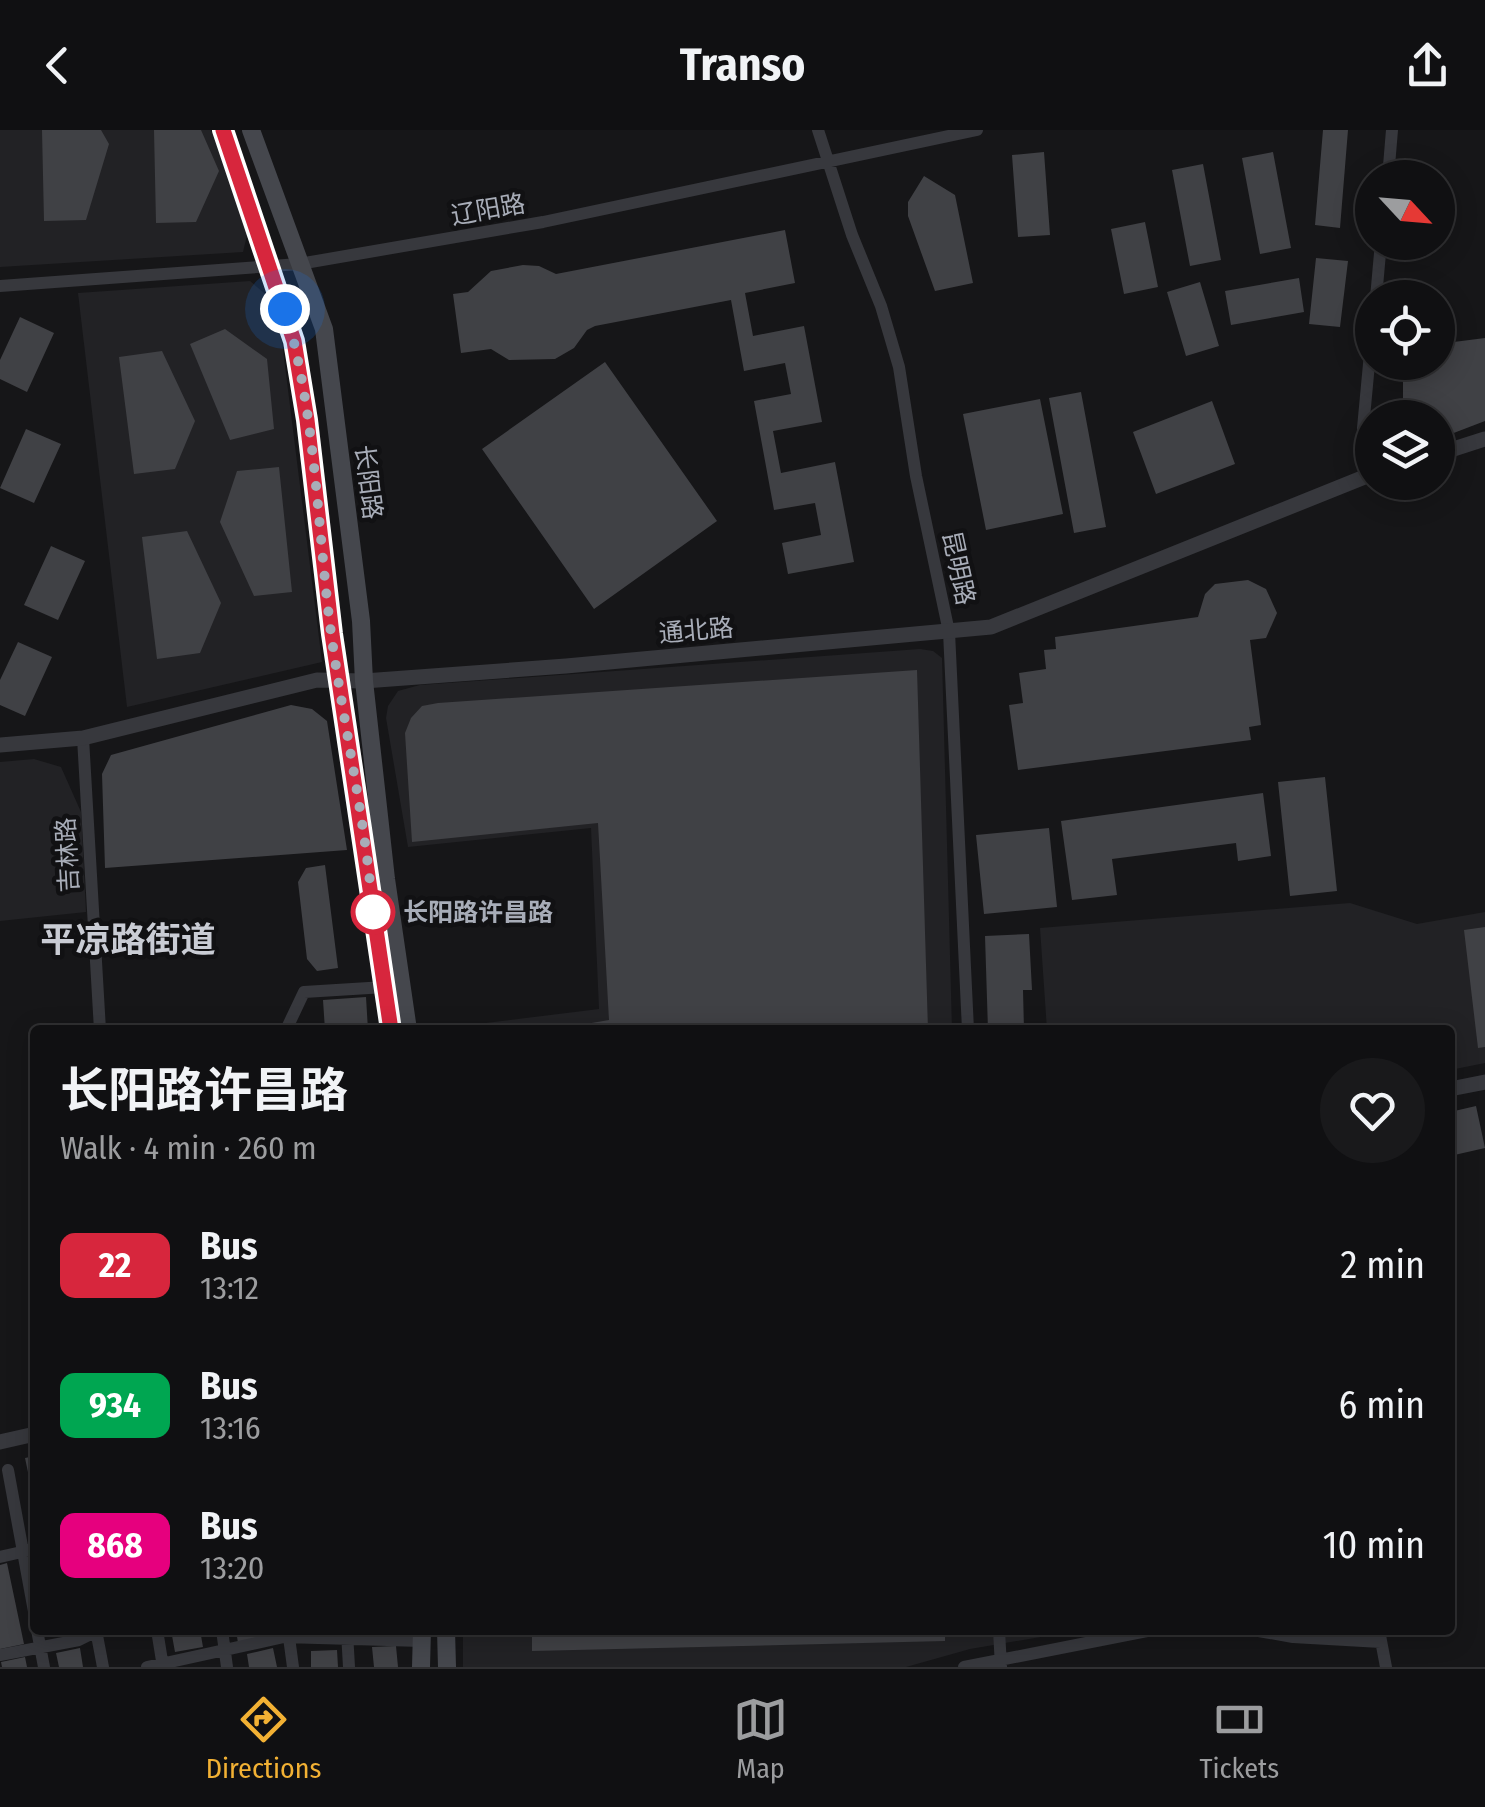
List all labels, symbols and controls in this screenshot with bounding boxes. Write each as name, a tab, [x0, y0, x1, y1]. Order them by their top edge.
icon: back	[30, 38, 85, 93]
text: Transo	[680, 38, 805, 92]
icon: share	[1400, 38, 1455, 93]
north arrow	[1355, 160, 1455, 260]
map controls	[1355, 160, 1455, 500]
street label: 辽阳路	[449, 189, 528, 231]
button: locate	[1355, 280, 1455, 380]
your location	[260, 284, 310, 334]
button: layers	[1355, 400, 1455, 500]
street label: 长阳路	[349, 443, 387, 521]
street label: 昆明路	[936, 528, 980, 608]
street label: 通北路	[657, 613, 735, 649]
street label: 吉林路	[51, 817, 85, 893]
marker: 长阳路许昌路	[352, 891, 394, 933]
place label: 长阳路许昌路	[403, 898, 553, 928]
district label: 平凉路街道	[40, 919, 216, 961]
button: heart	[1320, 1058, 1425, 1163]
text: 长阳路许昌路	[60, 1062, 348, 1120]
text: Walk · 4 min · 260 m	[60, 1129, 317, 1167]
text: Bus	[200, 1223, 258, 1269]
text: 2 min	[1340, 1242, 1425, 1288]
text: 22	[99, 1244, 131, 1286]
text: 13:12	[200, 1269, 259, 1307]
text: Bus	[200, 1363, 258, 1409]
text: 6 min	[1338, 1382, 1425, 1428]
text: 934	[89, 1384, 141, 1426]
text: 13:16	[200, 1409, 261, 1447]
text: Bus	[200, 1503, 258, 1549]
text: 10 min	[1323, 1522, 1425, 1568]
text: 868	[87, 1524, 143, 1566]
text: 13:20	[200, 1549, 264, 1587]
tab: Directions	[206, 1692, 322, 1785]
tab: Map	[733, 1692, 788, 1785]
tab: Tickets	[1199, 1692, 1279, 1785]

